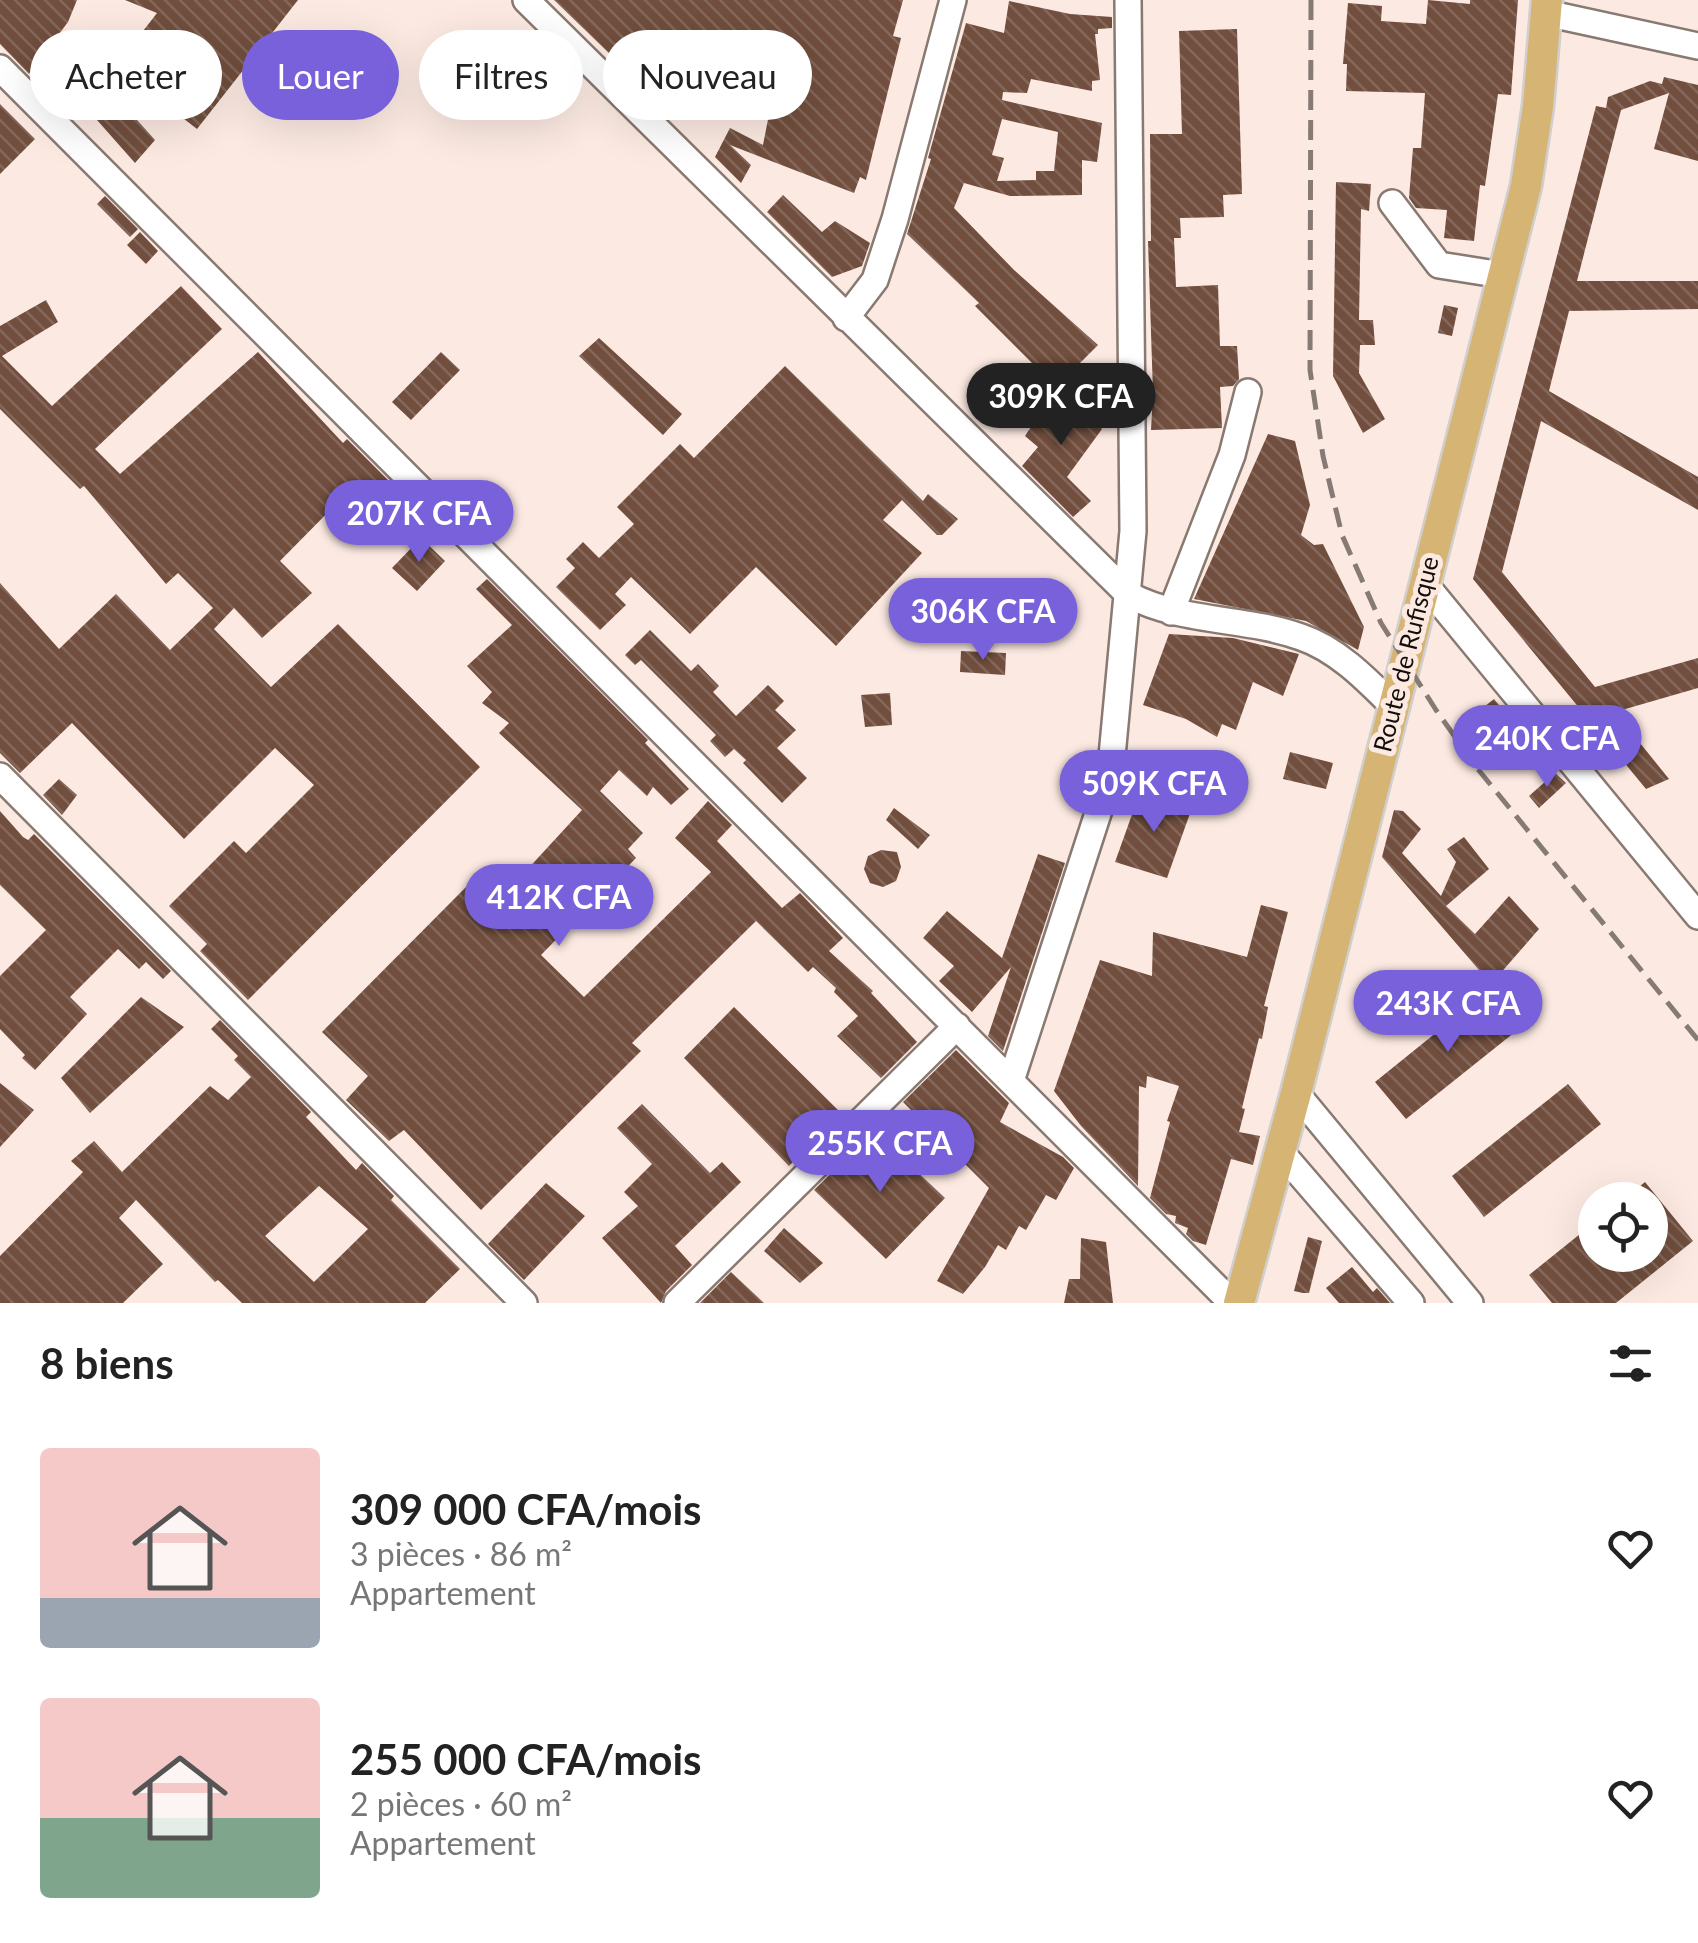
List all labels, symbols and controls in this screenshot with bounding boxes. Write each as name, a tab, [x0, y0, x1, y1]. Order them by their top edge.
chip: Acheter	[30, 30, 222, 120]
chip: Louer	[242, 30, 399, 120]
chip: Filtres	[419, 30, 583, 120]
chip: Nouveau	[603, 30, 812, 120]
pin: 309K CFA	[958, 363, 1164, 448]
text: 309K CFA	[989, 376, 1134, 415]
pin: 207K CFA	[316, 480, 522, 565]
text: 207K CFA	[347, 493, 492, 532]
street label: Route de Rufisque	[1366, 553, 1444, 755]
pin: 306K CFA	[880, 578, 1086, 663]
text: 306K CFA	[911, 591, 1056, 630]
pin: 240K CFA	[1444, 705, 1650, 790]
text: 240K CFA	[1475, 718, 1620, 757]
pin: 509K CFA	[1051, 750, 1257, 835]
text: 509K CFA	[1082, 763, 1227, 802]
pin: 412K CFA	[456, 864, 662, 949]
text: 412K CFA	[487, 877, 632, 916]
pin: 243K CFA	[1345, 970, 1551, 1055]
text: 243K CFA	[1376, 983, 1521, 1022]
pin: 255K CFA	[777, 1110, 983, 1195]
text: 255K CFA	[808, 1123, 953, 1162]
map controls	[1578, 1182, 1668, 1272]
button: locate	[1578, 1182, 1668, 1272]
icon: filters	[1603, 1336, 1658, 1391]
text: 8 biens	[40, 1338, 174, 1388]
text: 309 000 CFA/mois	[350, 1484, 702, 1534]
icon: home	[120, 1488, 240, 1608]
icon: heart	[1603, 1521, 1658, 1576]
text: 3 pièces · 86 m²	[350, 1534, 572, 1573]
text: Appartement	[350, 1573, 536, 1612]
text: 255 000 CFA/mois	[350, 1734, 702, 1784]
icon: home	[120, 1738, 240, 1858]
icon: heart	[1603, 1771, 1658, 1826]
text: 2 pièces · 60 m²	[350, 1784, 572, 1823]
text: Appartement	[350, 1823, 536, 1862]

